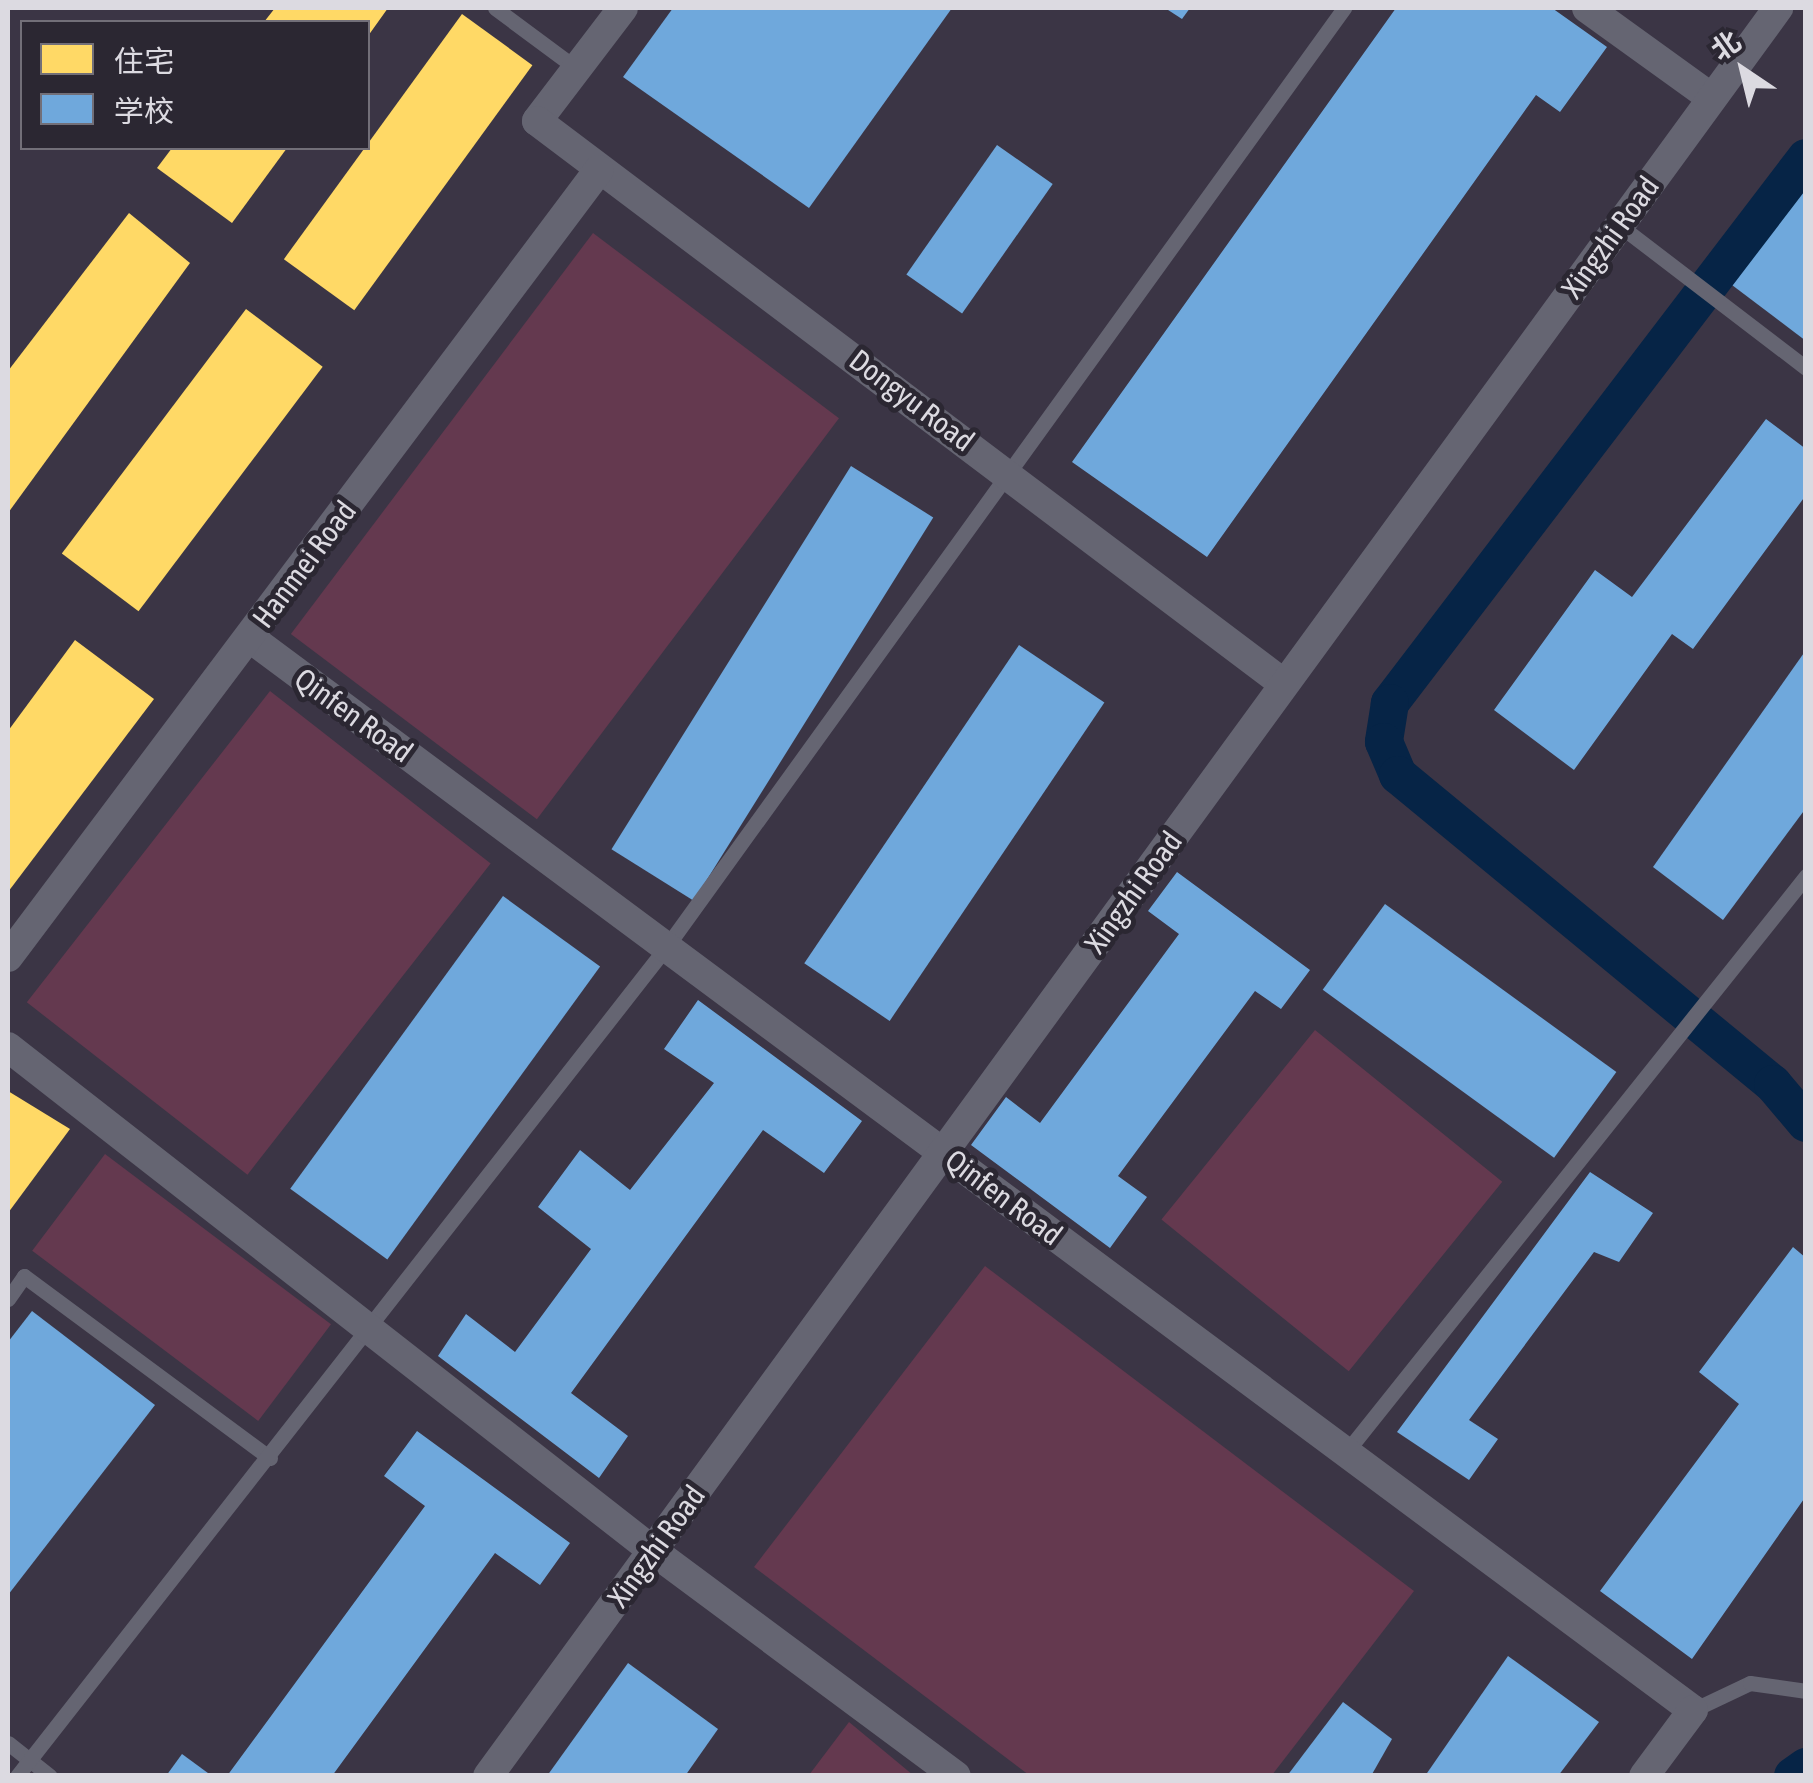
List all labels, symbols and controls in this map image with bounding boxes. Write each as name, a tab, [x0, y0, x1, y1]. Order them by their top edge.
legend	[20, 20, 370, 150]
north arrow	[1693, 20, 1793, 120]
text: 北	[1705, 24, 1746, 67]
text: 住宅	[114, 44, 174, 78]
text: 学校	[114, 94, 174, 128]
street label: Xingzhi Road	[1554, 169, 1666, 305]
street label: Dongyu Road	[843, 342, 981, 458]
street label: Hanmei Road	[245, 493, 363, 635]
street label: Qinfen Road	[288, 660, 420, 770]
street label: Xingzhi Road	[1077, 824, 1189, 960]
street label: Qinfen Road	[939, 1141, 1069, 1253]
street label: Xingzhi Road	[600, 1478, 712, 1614]

